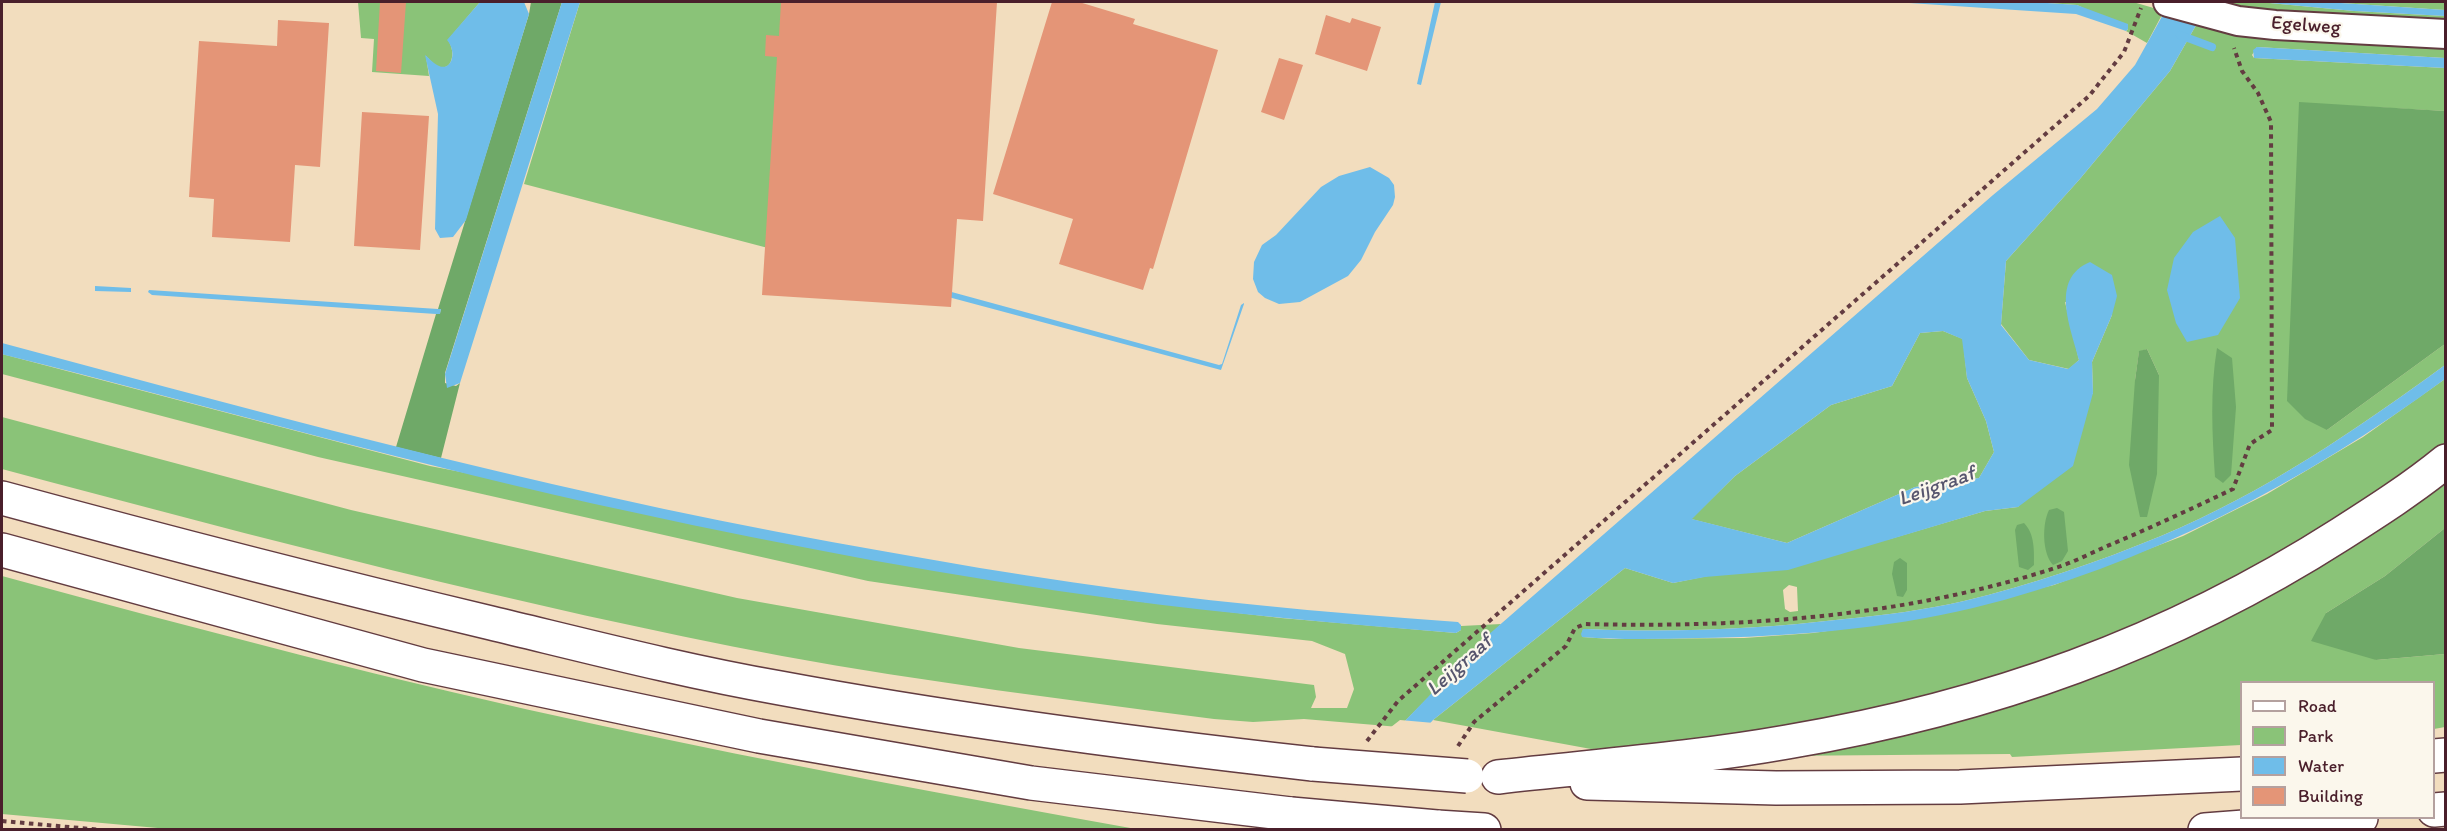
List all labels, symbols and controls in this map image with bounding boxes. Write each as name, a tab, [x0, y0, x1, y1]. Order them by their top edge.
street label: Egelweg	[2270, 12, 2342, 40]
water label: Leijgraaf	[1895, 462, 1979, 512]
water label: Leijgraaf	[1422, 630, 1498, 702]
legend	[2240, 681, 2435, 819]
text: Road	[2298, 695, 2337, 717]
text: Park	[2298, 725, 2333, 747]
text: Water	[2298, 755, 2344, 777]
text: Building	[2298, 785, 2363, 807]

